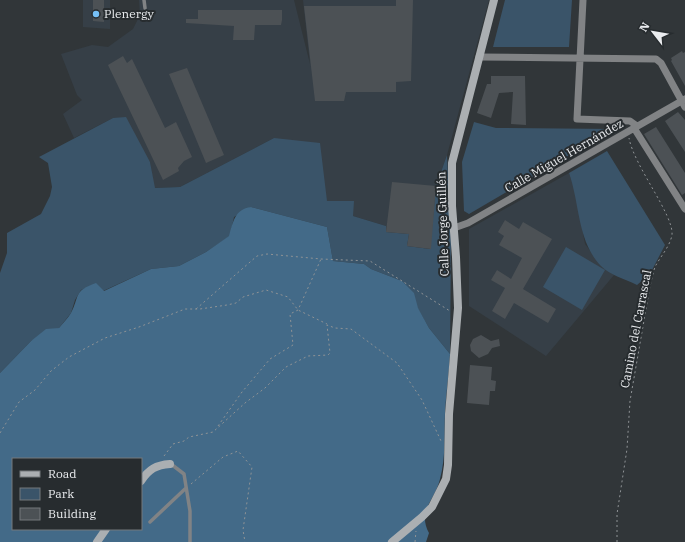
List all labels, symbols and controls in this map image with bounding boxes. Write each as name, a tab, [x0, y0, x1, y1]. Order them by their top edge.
place label: Plenergy	[104, 6, 155, 21]
marker: Plenergy	[91, 9, 101, 19]
north arrow	[633, 12, 673, 52]
text: N	[636, 19, 653, 34]
street label: Calle Miguel Hernández	[502, 115, 626, 196]
street label: Calle Jorge Guillén	[433, 171, 452, 277]
street label: Camino del Carrascal	[617, 268, 654, 389]
legend	[12, 458, 142, 530]
text: Road	[48, 466, 77, 481]
text: Park	[48, 486, 74, 501]
text: Building	[48, 506, 96, 521]

